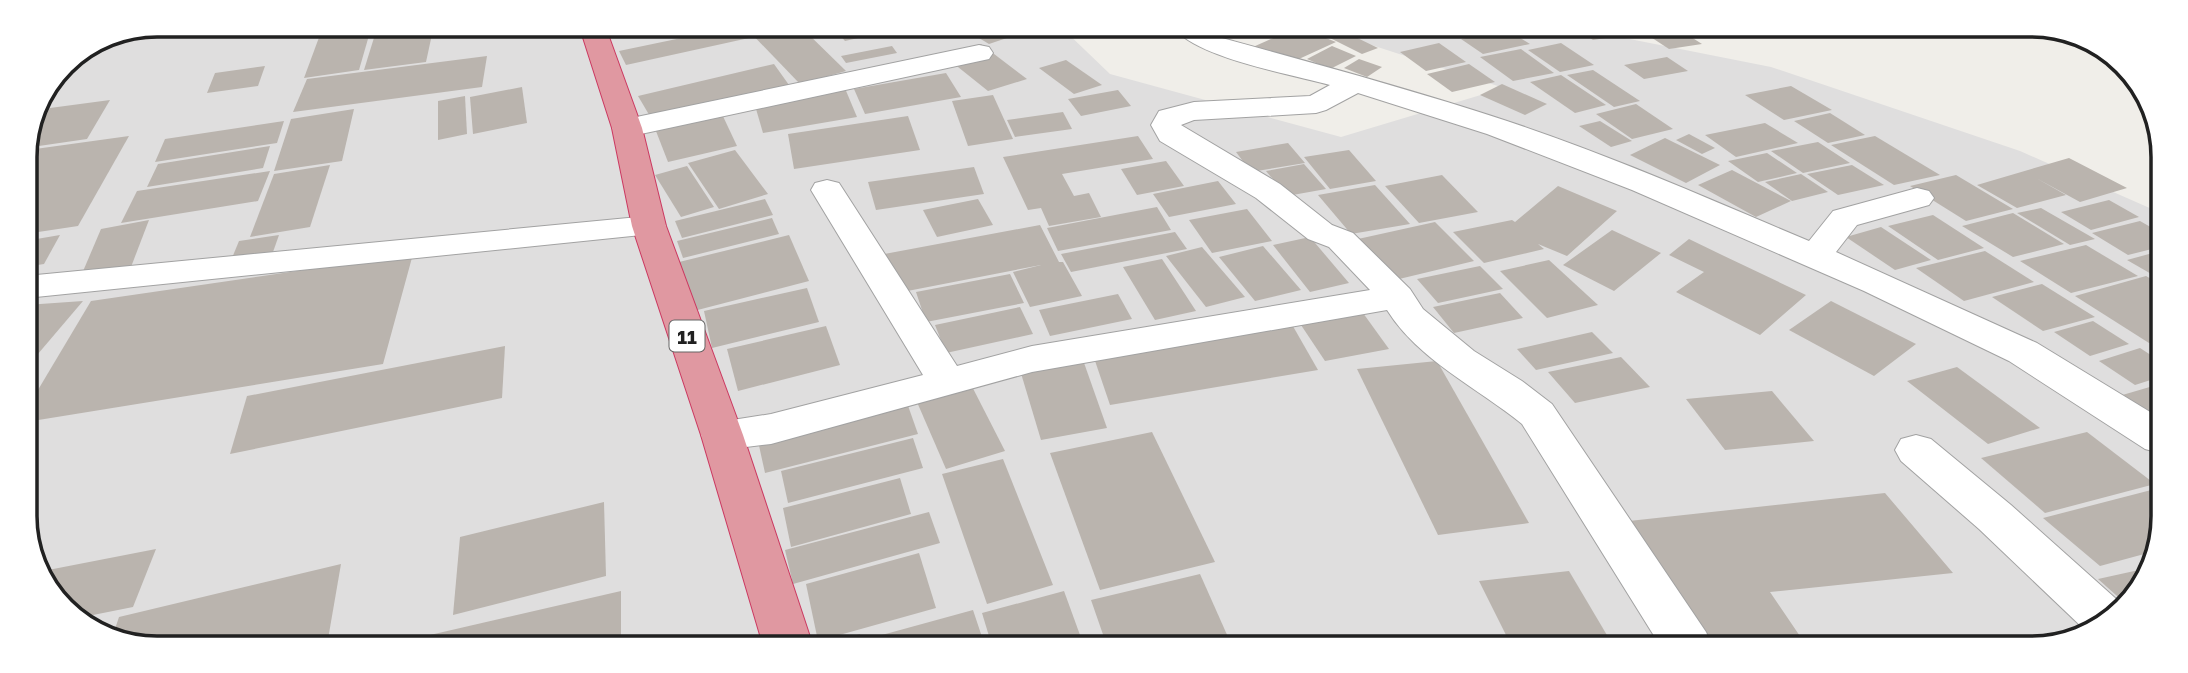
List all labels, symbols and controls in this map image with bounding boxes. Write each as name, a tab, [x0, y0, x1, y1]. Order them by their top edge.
road number: 11	[670, 320, 704, 352]

